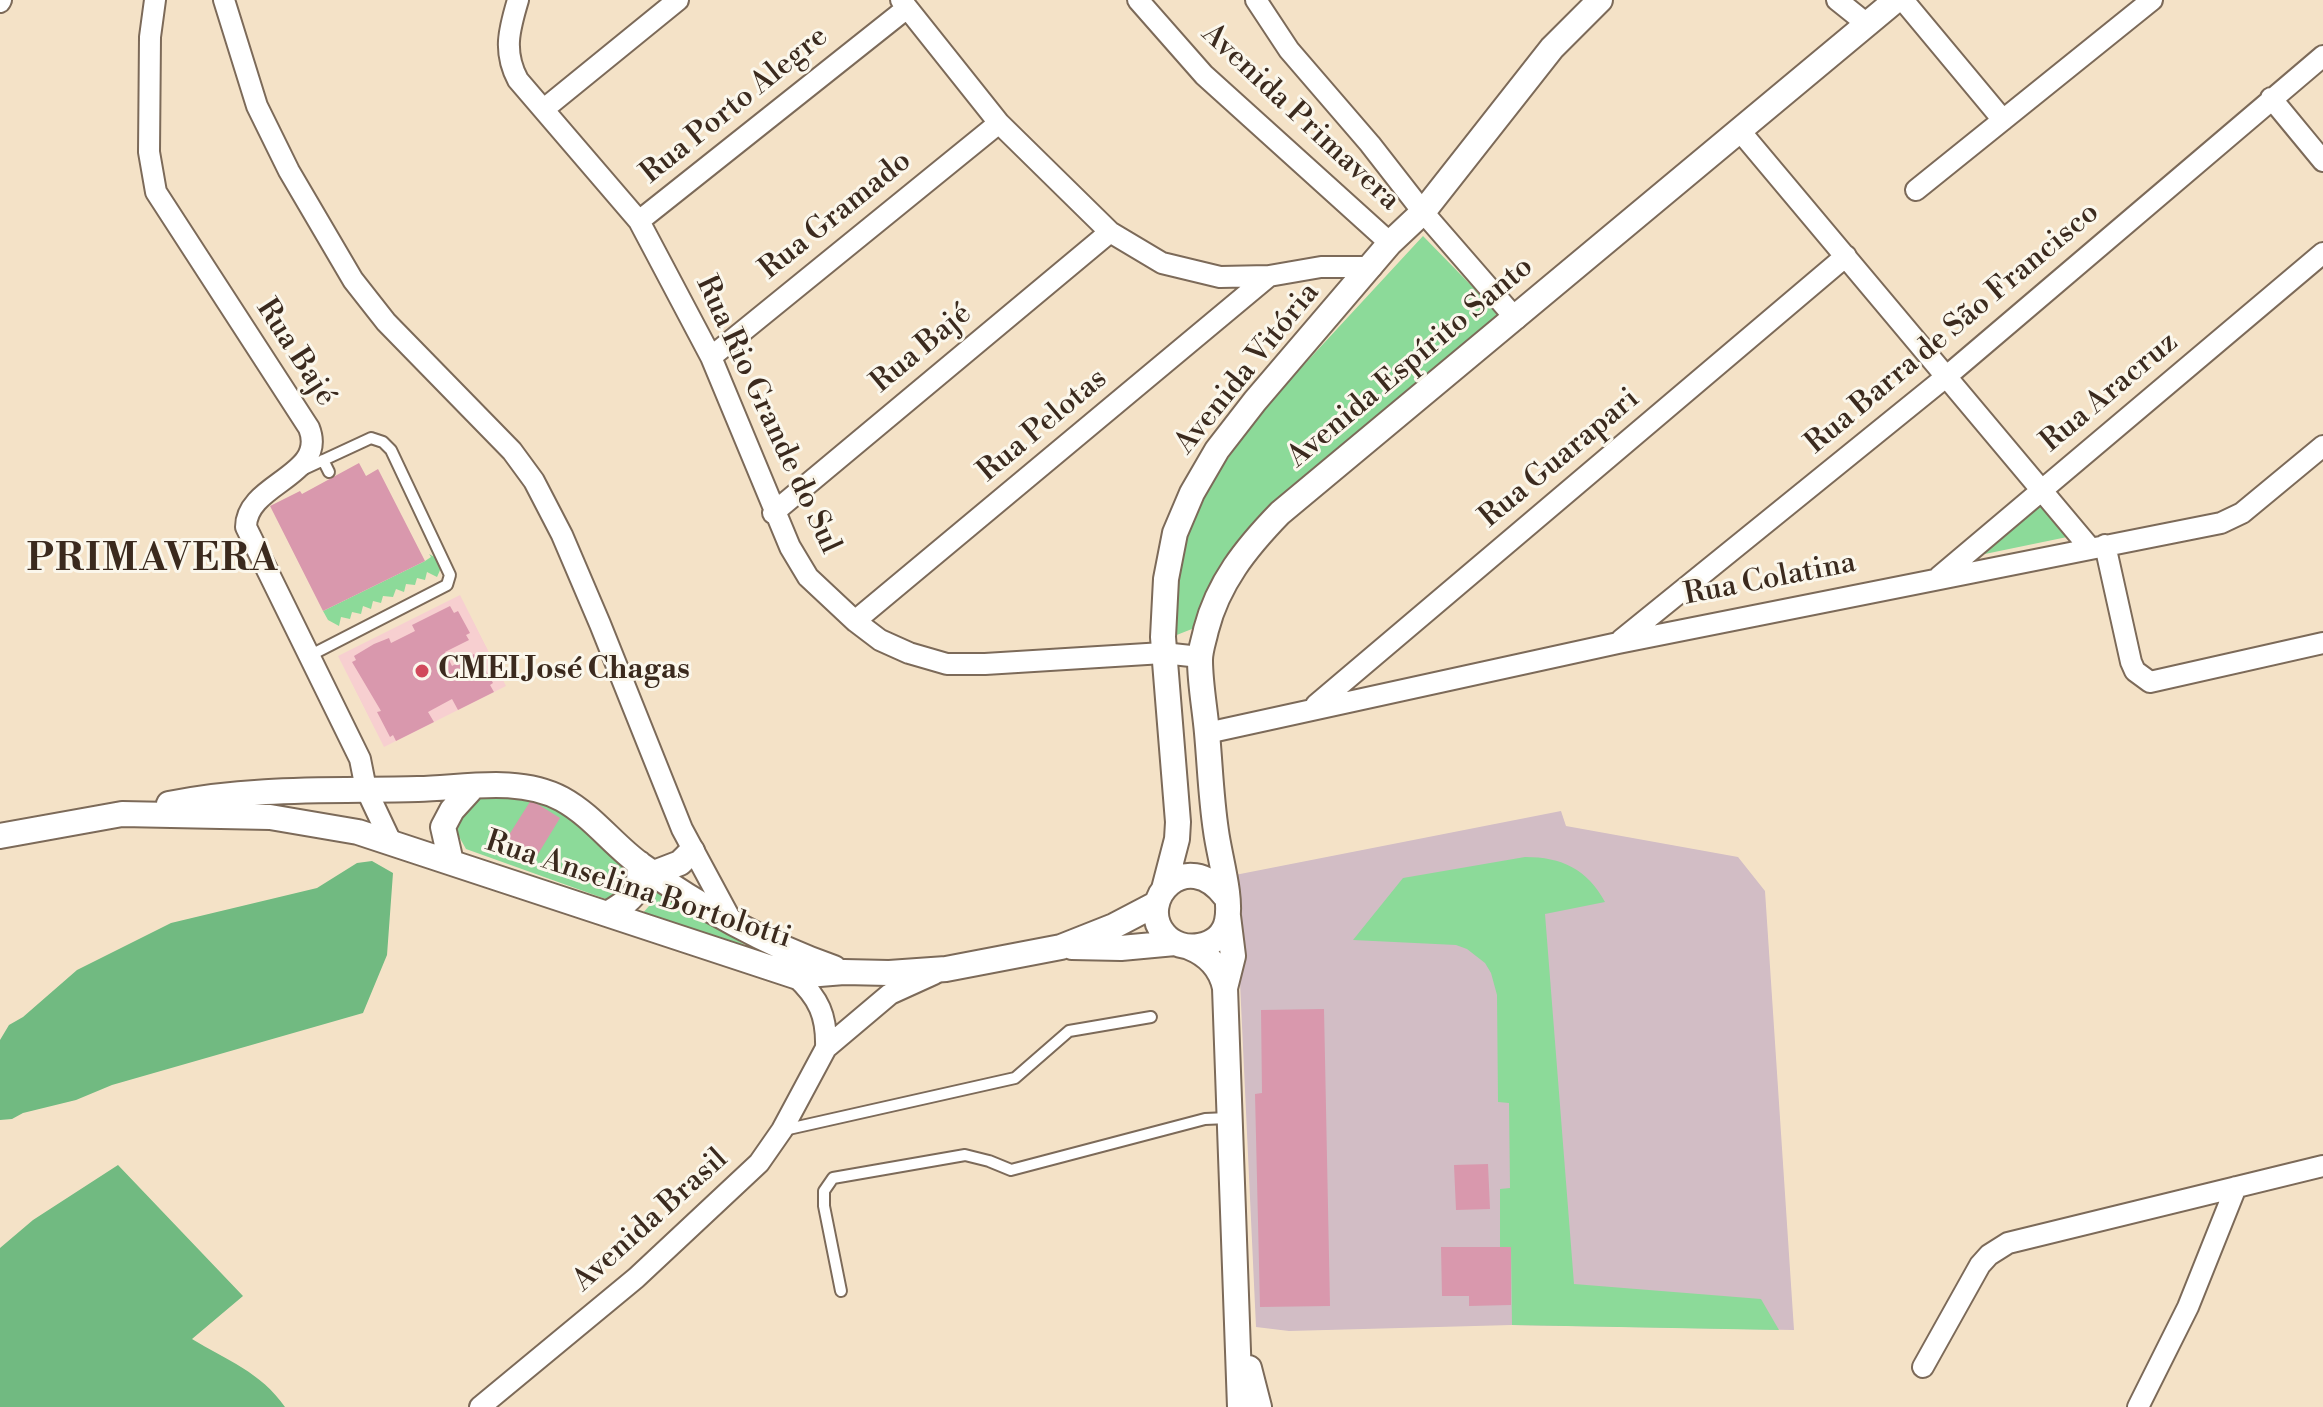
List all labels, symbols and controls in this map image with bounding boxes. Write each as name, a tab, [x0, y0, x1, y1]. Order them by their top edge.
street label: Avenida Primavera	[1193, 17, 1407, 219]
street label: Rua Porto Alegre	[634, 20, 836, 192]
street label: Rua Gramado	[753, 144, 919, 288]
street label: Rua Barra de São Francisco	[1799, 195, 2107, 463]
street label: Avenida Espírito Santo	[1281, 250, 1541, 476]
street label: Rua Rio Grande do Sul	[687, 270, 847, 560]
street label: Avenida Vitória	[1168, 276, 1328, 462]
street label: Rua Bajé	[247, 293, 343, 413]
street label: Rua Bajé	[864, 297, 980, 401]
street label: Rua Aracruz	[2034, 325, 2186, 461]
street label: Rua Pelotas	[971, 361, 1115, 491]
street label: Rua Guarapari	[1473, 382, 1647, 536]
district label: PRIMAVERA	[27, 538, 279, 584]
street label: Rua Colatina	[1681, 546, 1859, 614]
place label: CMEI José Chagas	[438, 653, 690, 689]
marker: CMEI José Chagas	[413, 662, 431, 680]
street label: Rua Anselina Bortolotti	[481, 825, 795, 957]
street label: Avenida Brasil	[566, 1142, 736, 1300]

